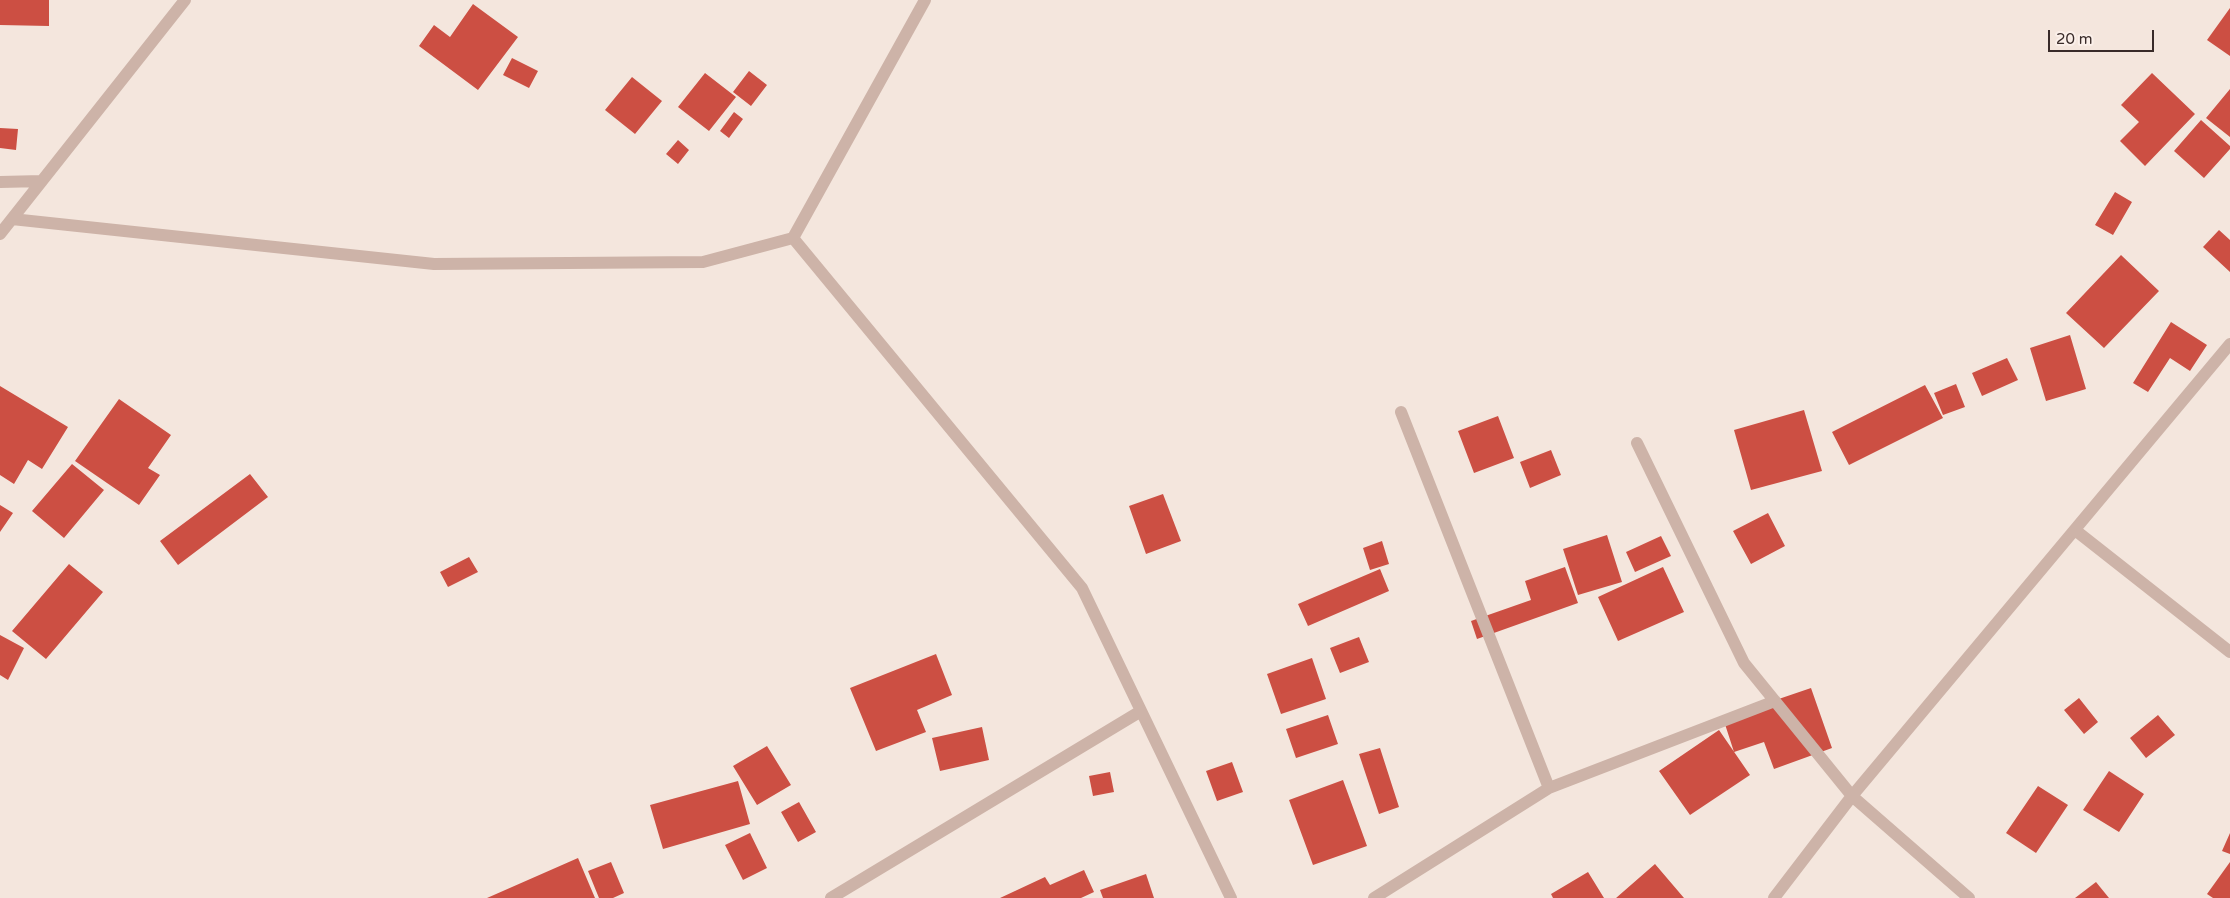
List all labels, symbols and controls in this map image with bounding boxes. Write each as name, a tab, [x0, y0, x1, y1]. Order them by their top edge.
scale bar	[2050, 20, 2156, 52]
text: 20 m	[2056, 30, 2093, 48]

